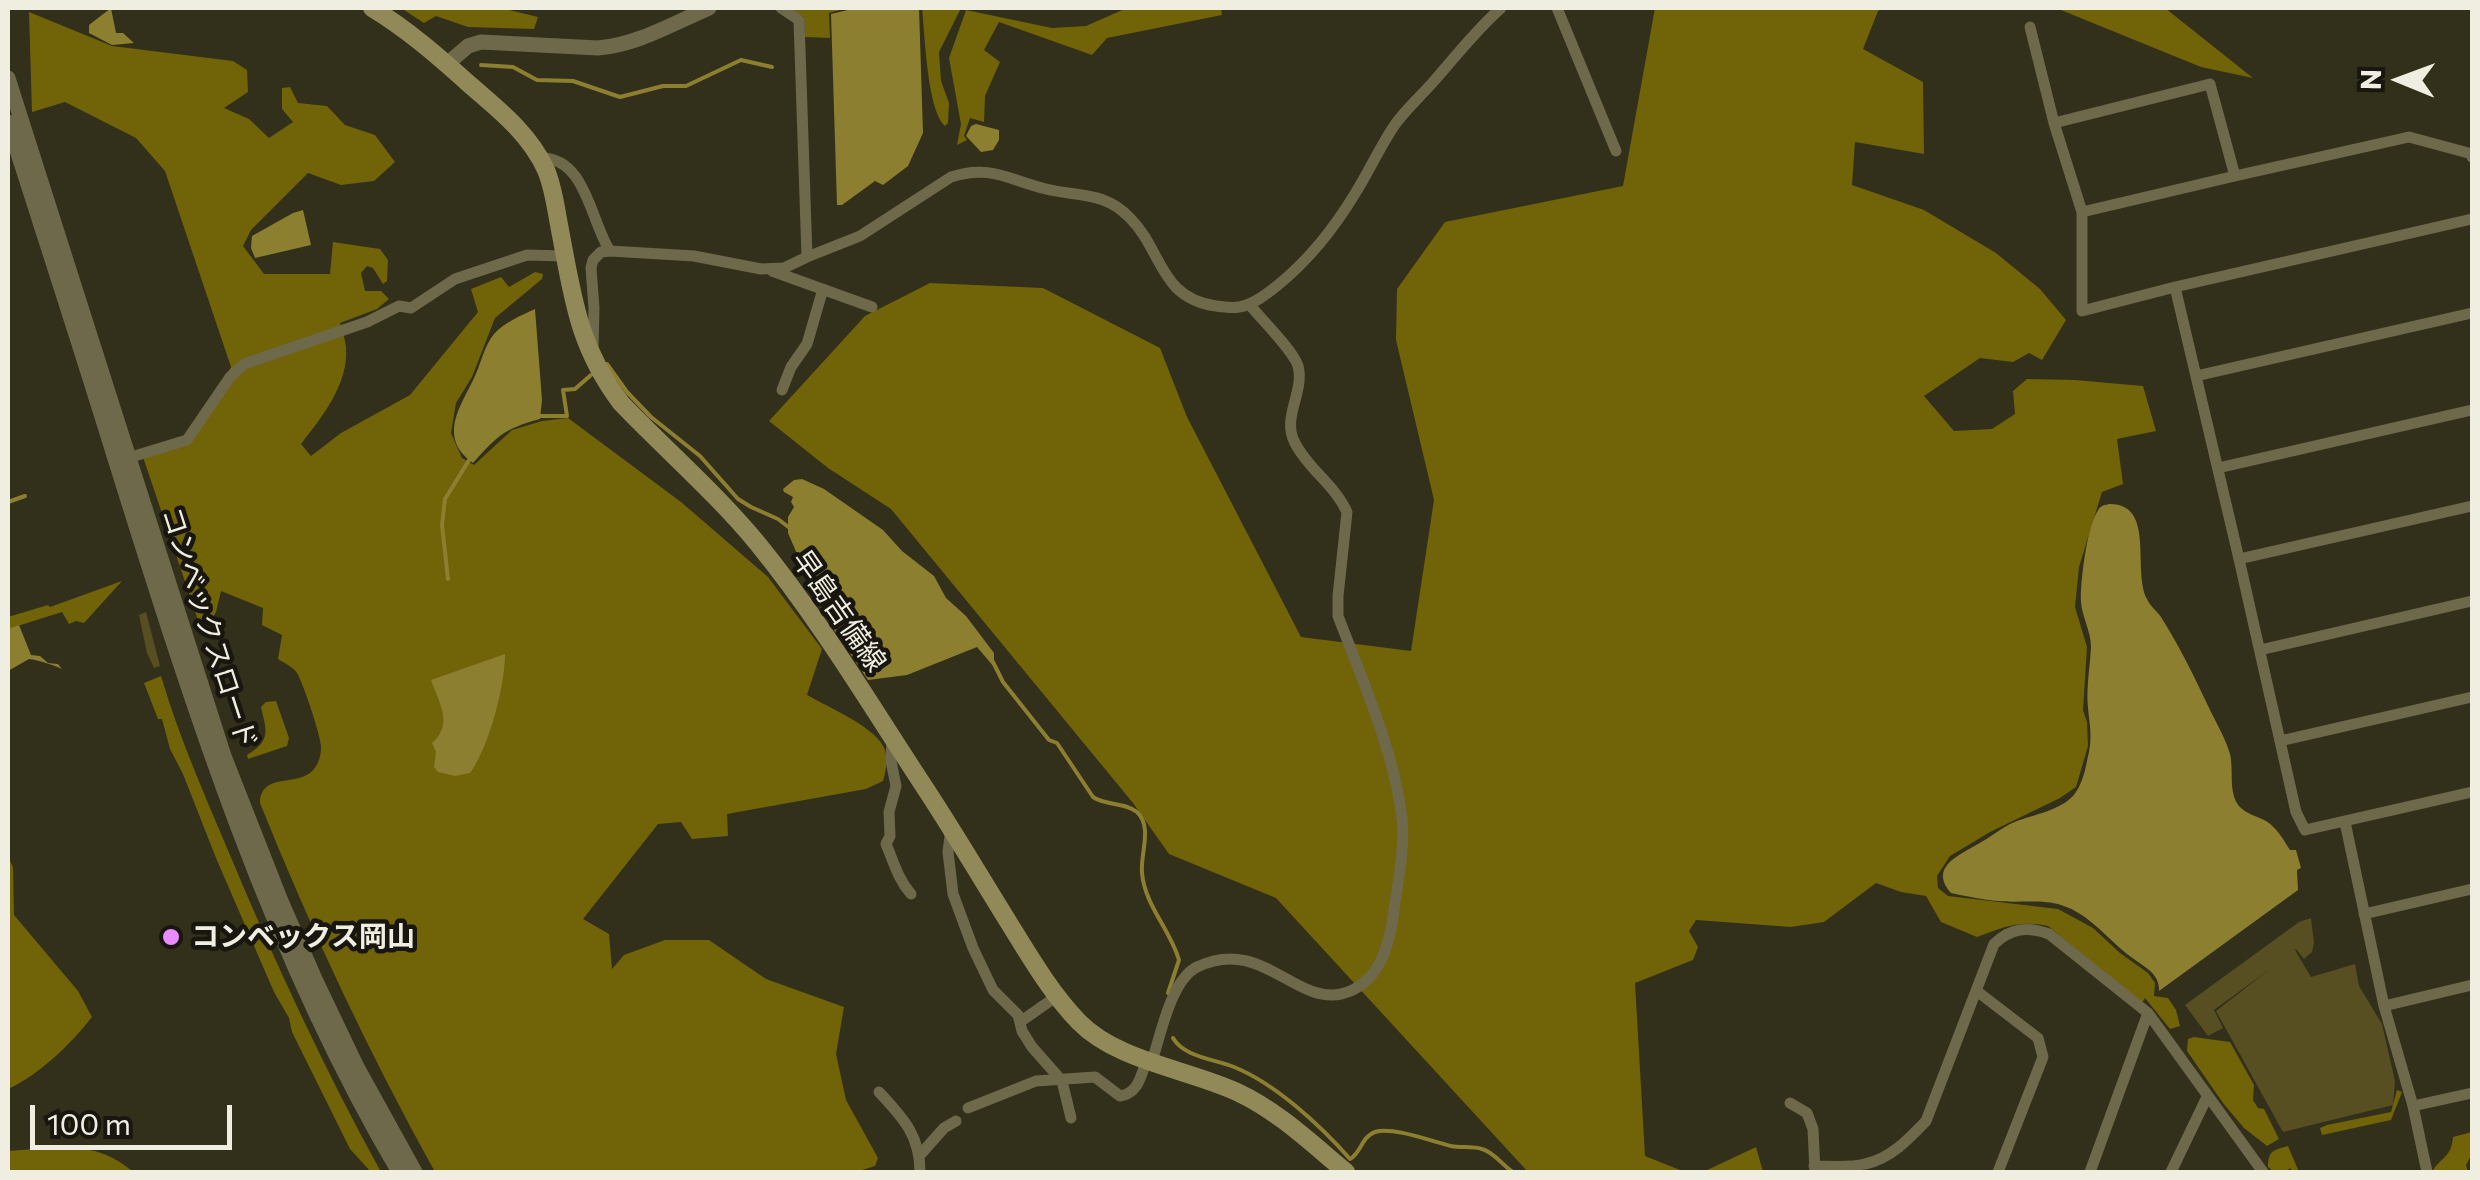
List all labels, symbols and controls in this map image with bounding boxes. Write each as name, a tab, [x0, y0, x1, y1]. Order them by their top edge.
north arrow	[2350, 30, 2450, 130]
text: N	[2353, 69, 2387, 90]
street label: コンベックスロード	[154, 503, 264, 753]
street label: 早島吉備線	[785, 544, 893, 678]
place label: コンベックス岡山	[191, 920, 415, 954]
marker: コンベックス岡山	[160, 926, 182, 948]
scale bar	[35, 1085, 238, 1147]
text: 100 m	[47, 1104, 131, 1141]

